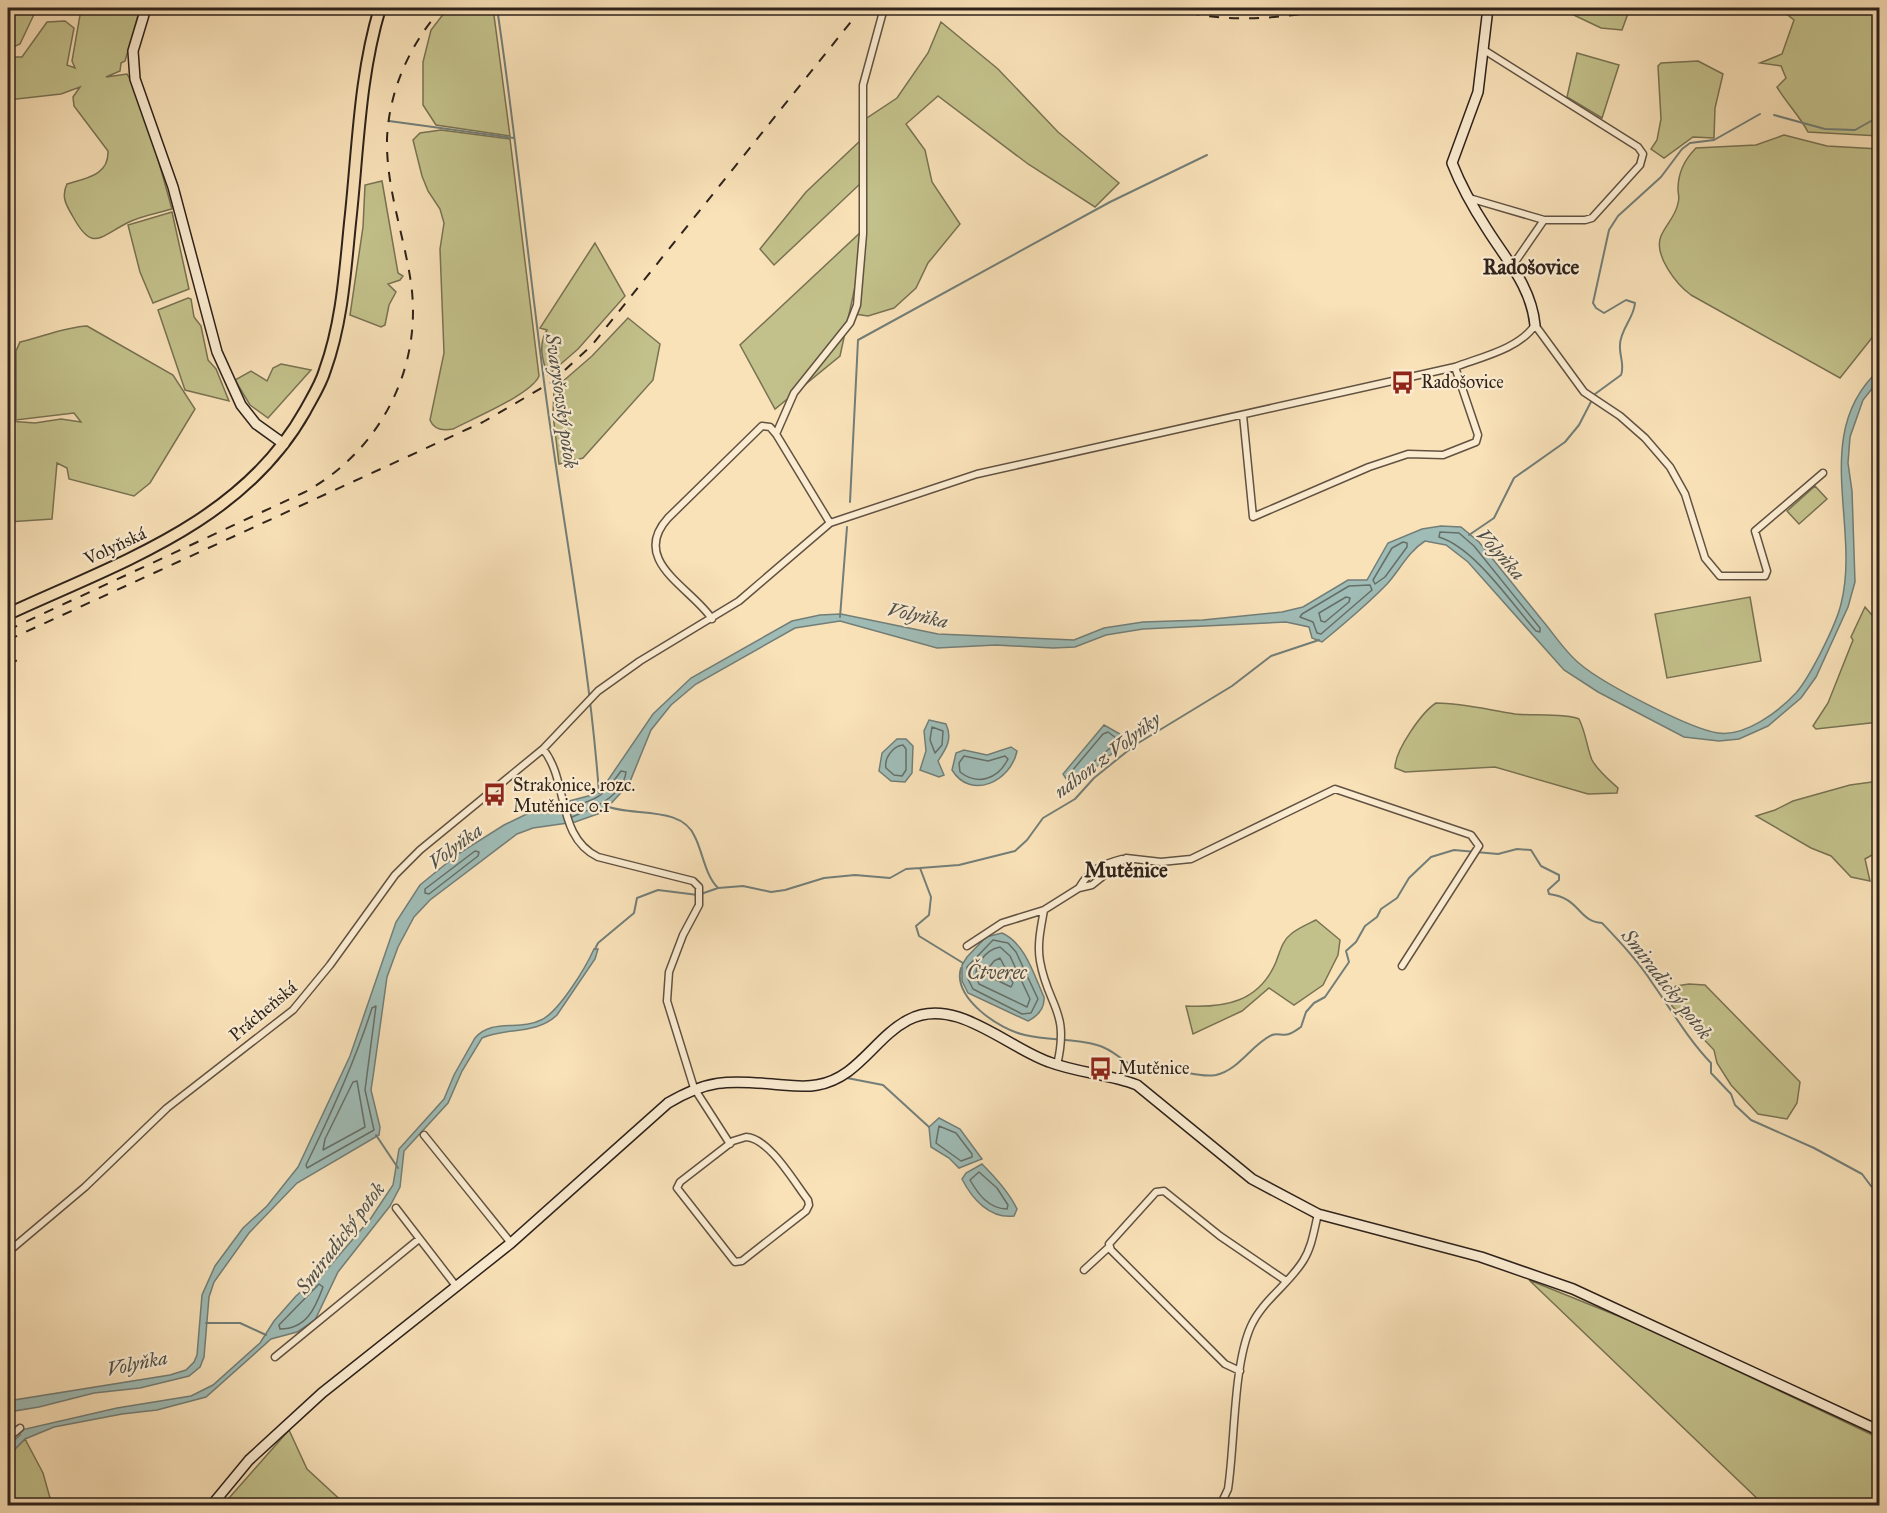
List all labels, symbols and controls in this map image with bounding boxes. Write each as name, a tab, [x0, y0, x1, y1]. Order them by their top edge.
district label: Radošovice	[1483, 254, 1580, 280]
water label: Svaryšovský potok	[540, 331, 583, 470]
bus stop icon: Radošovice	[1390, 369, 1416, 395]
place label: Radošovice	[1421, 371, 1504, 393]
street label: Volyňská	[80, 522, 150, 570]
water label: Volyňka	[1471, 523, 1531, 585]
water label: Volyňka	[885, 597, 951, 633]
water label: náhon z Volyňky	[1049, 706, 1166, 803]
place label: Strakonice, rozc. Mutěnice 0.1	[513, 774, 635, 817]
bus stop icon: Strakonice, rozc. Mutěnice 0.1	[482, 782, 508, 808]
water label: Volyňka	[423, 818, 487, 874]
district label: Mutěnice	[1084, 857, 1168, 883]
water label: Smiradický potok	[1615, 923, 1718, 1045]
water label: Čtverec	[967, 958, 1028, 984]
street label: Prácheňská	[225, 976, 302, 1046]
bus stop icon: Mutěnice	[1087, 1055, 1113, 1081]
place label: Mutěnice	[1118, 1057, 1190, 1079]
water label: Smiradický potok	[290, 1177, 391, 1300]
water label: Volyňka	[104, 1345, 170, 1381]

